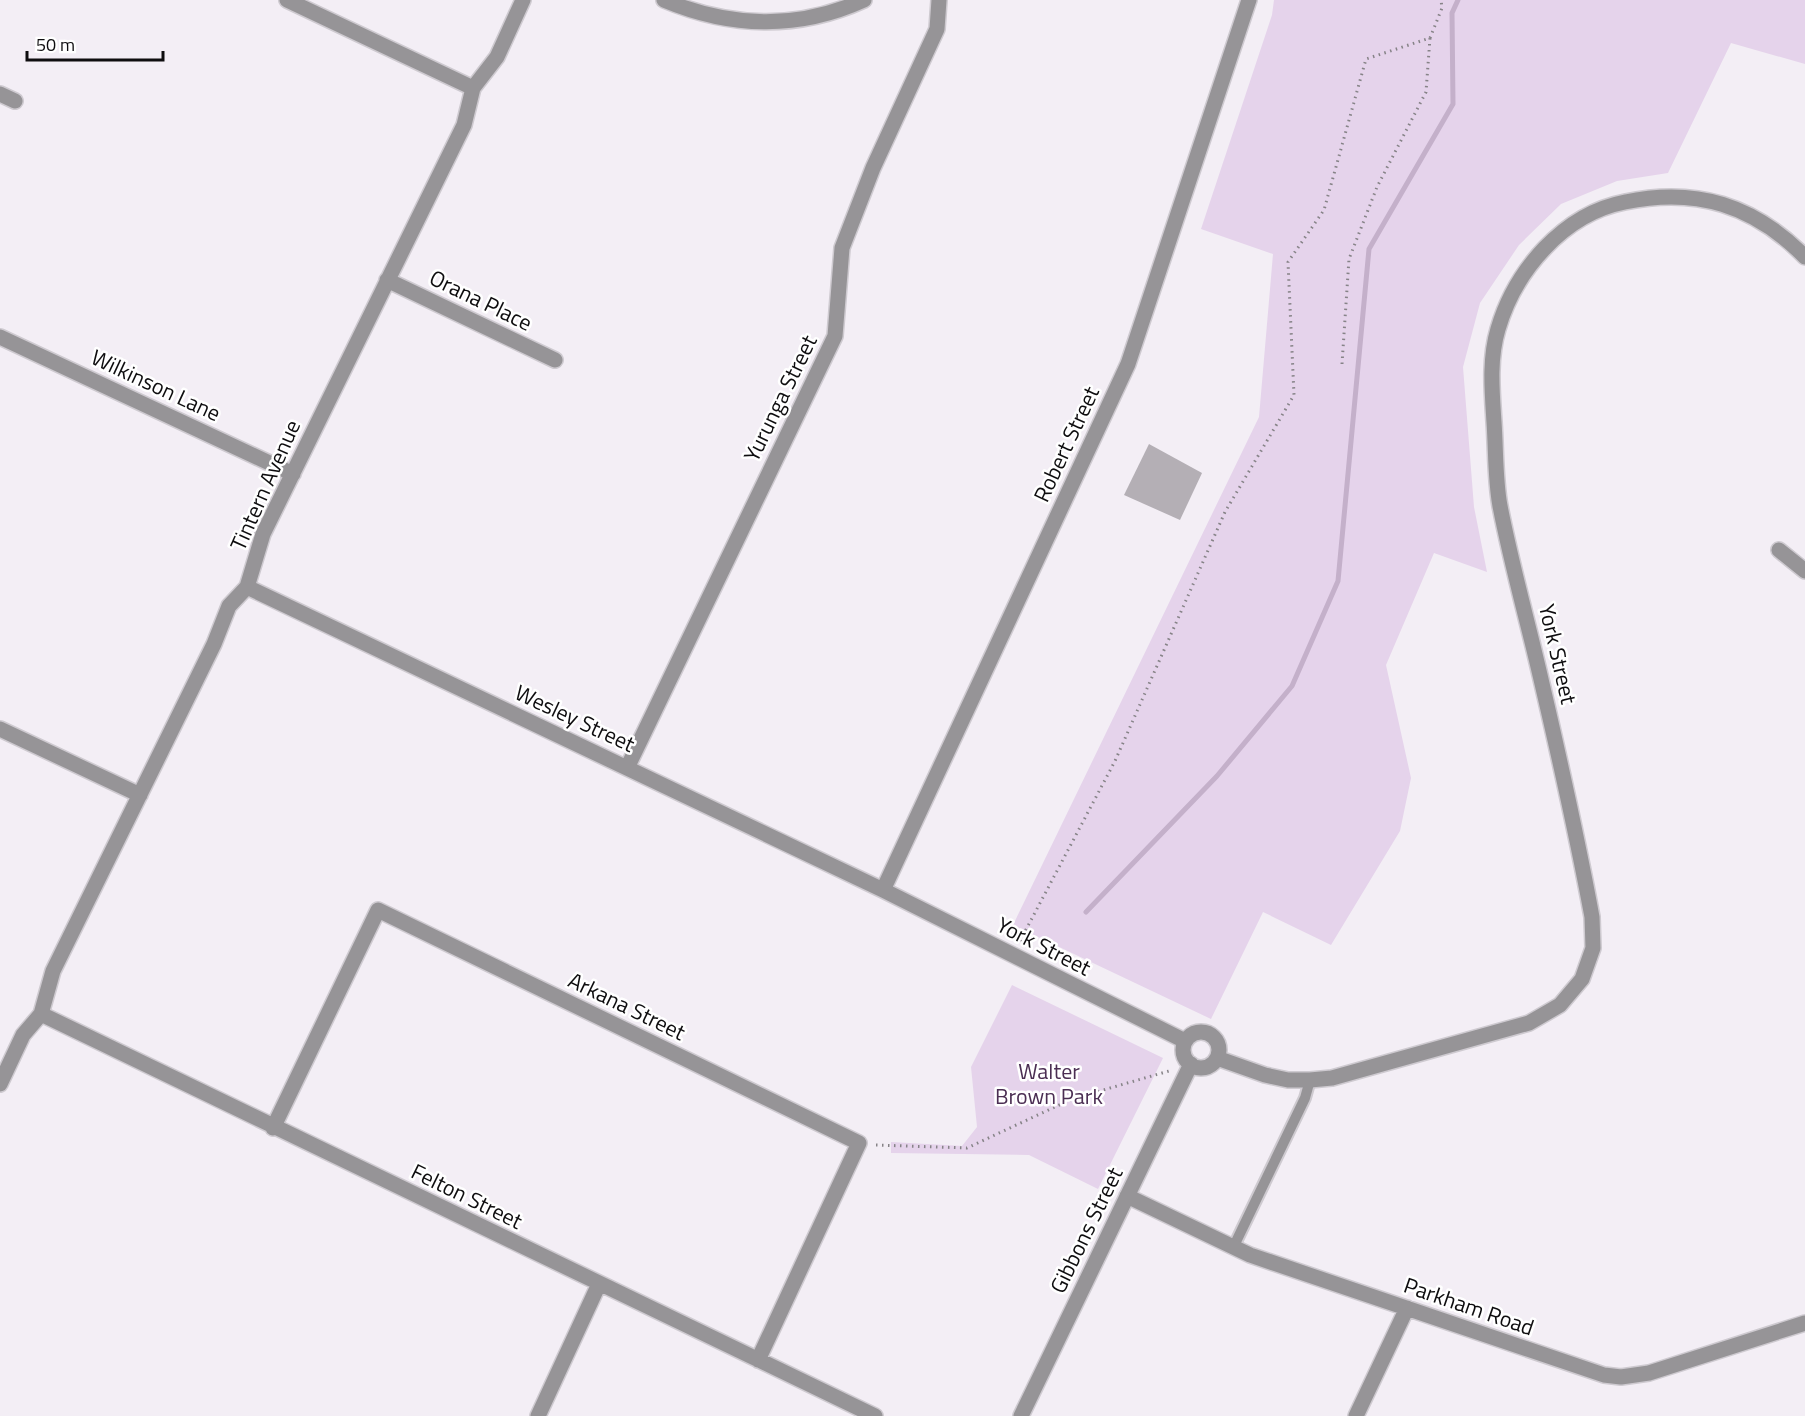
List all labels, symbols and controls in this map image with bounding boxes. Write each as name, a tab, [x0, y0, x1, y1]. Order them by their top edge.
scale bar	[27, 24, 164, 62]
text: 50 m	[36, 31, 75, 58]
street label: Orana Place	[424, 260, 538, 340]
street label: Yurunga Street	[735, 329, 825, 467]
street label: Wilkinson Lane	[86, 340, 226, 430]
street label: Robert Street	[1024, 380, 1108, 508]
street label: Tintern Avenue	[221, 414, 309, 556]
street label: York Street	[1530, 601, 1586, 708]
street label: Wesley Street	[510, 675, 641, 761]
street label: York Street	[991, 908, 1097, 984]
street label: Arkana Street	[563, 963, 692, 1049]
park label: Walter Brown Park	[995, 1054, 1103, 1113]
street label: Felton Street	[406, 1154, 529, 1238]
street label: Gibbons Street	[1041, 1161, 1131, 1299]
street label: Parkham Road	[1399, 1268, 1539, 1344]

